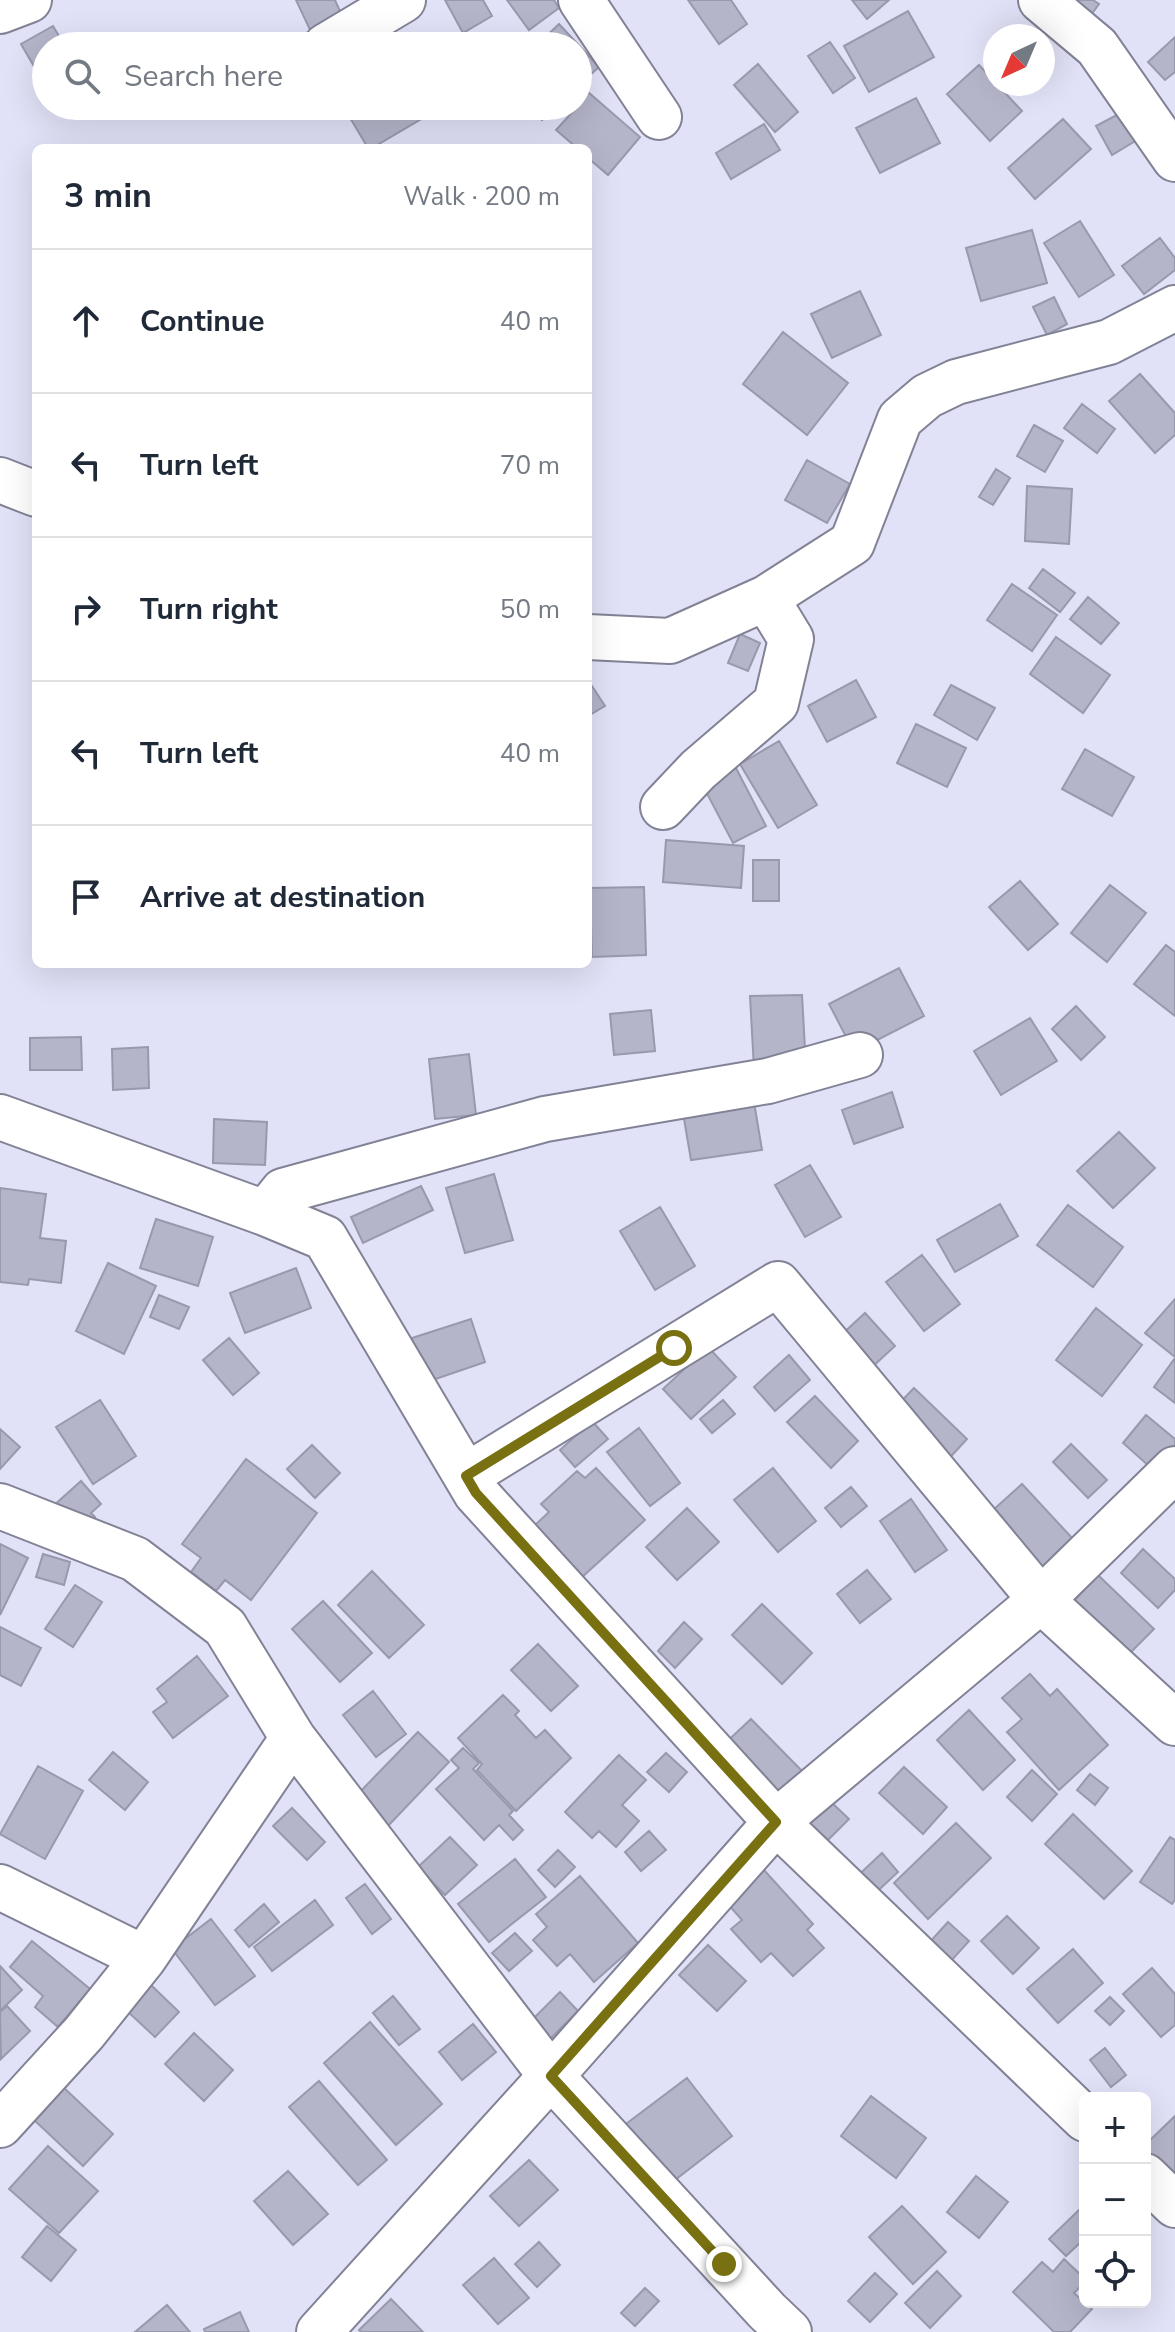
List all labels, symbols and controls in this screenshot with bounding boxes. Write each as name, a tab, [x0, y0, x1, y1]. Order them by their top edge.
north arrow	[983, 24, 1055, 96]
search box	[32, 32, 592, 120]
icon: search	[60, 54, 104, 98]
text: Search here	[124, 56, 283, 97]
text: 3 min	[64, 173, 152, 219]
text: Walk · 200 m	[403, 179, 560, 214]
icon: ahead	[64, 299, 108, 343]
text: Continue	[140, 301, 265, 342]
text: 40 m	[500, 304, 560, 339]
icon: left	[64, 443, 108, 487]
text: Turn left	[140, 445, 258, 486]
text: 70 m	[500, 448, 560, 483]
icon: right	[64, 587, 108, 631]
text: Turn right	[140, 589, 278, 630]
text: 50 m	[500, 592, 560, 627]
icon: left	[64, 731, 108, 775]
text: Turn left	[140, 733, 258, 774]
text: 40 m	[500, 736, 560, 771]
icon: arrive	[64, 875, 108, 919]
text: Arrive at destination	[140, 877, 425, 918]
route start	[656, 1330, 692, 1366]
map controls	[1079, 2092, 1151, 2308]
button: +	[1079, 2092, 1151, 2164]
button: −	[1079, 2164, 1151, 2236]
button: locate	[1079, 2236, 1151, 2308]
route end	[706, 2246, 742, 2282]

